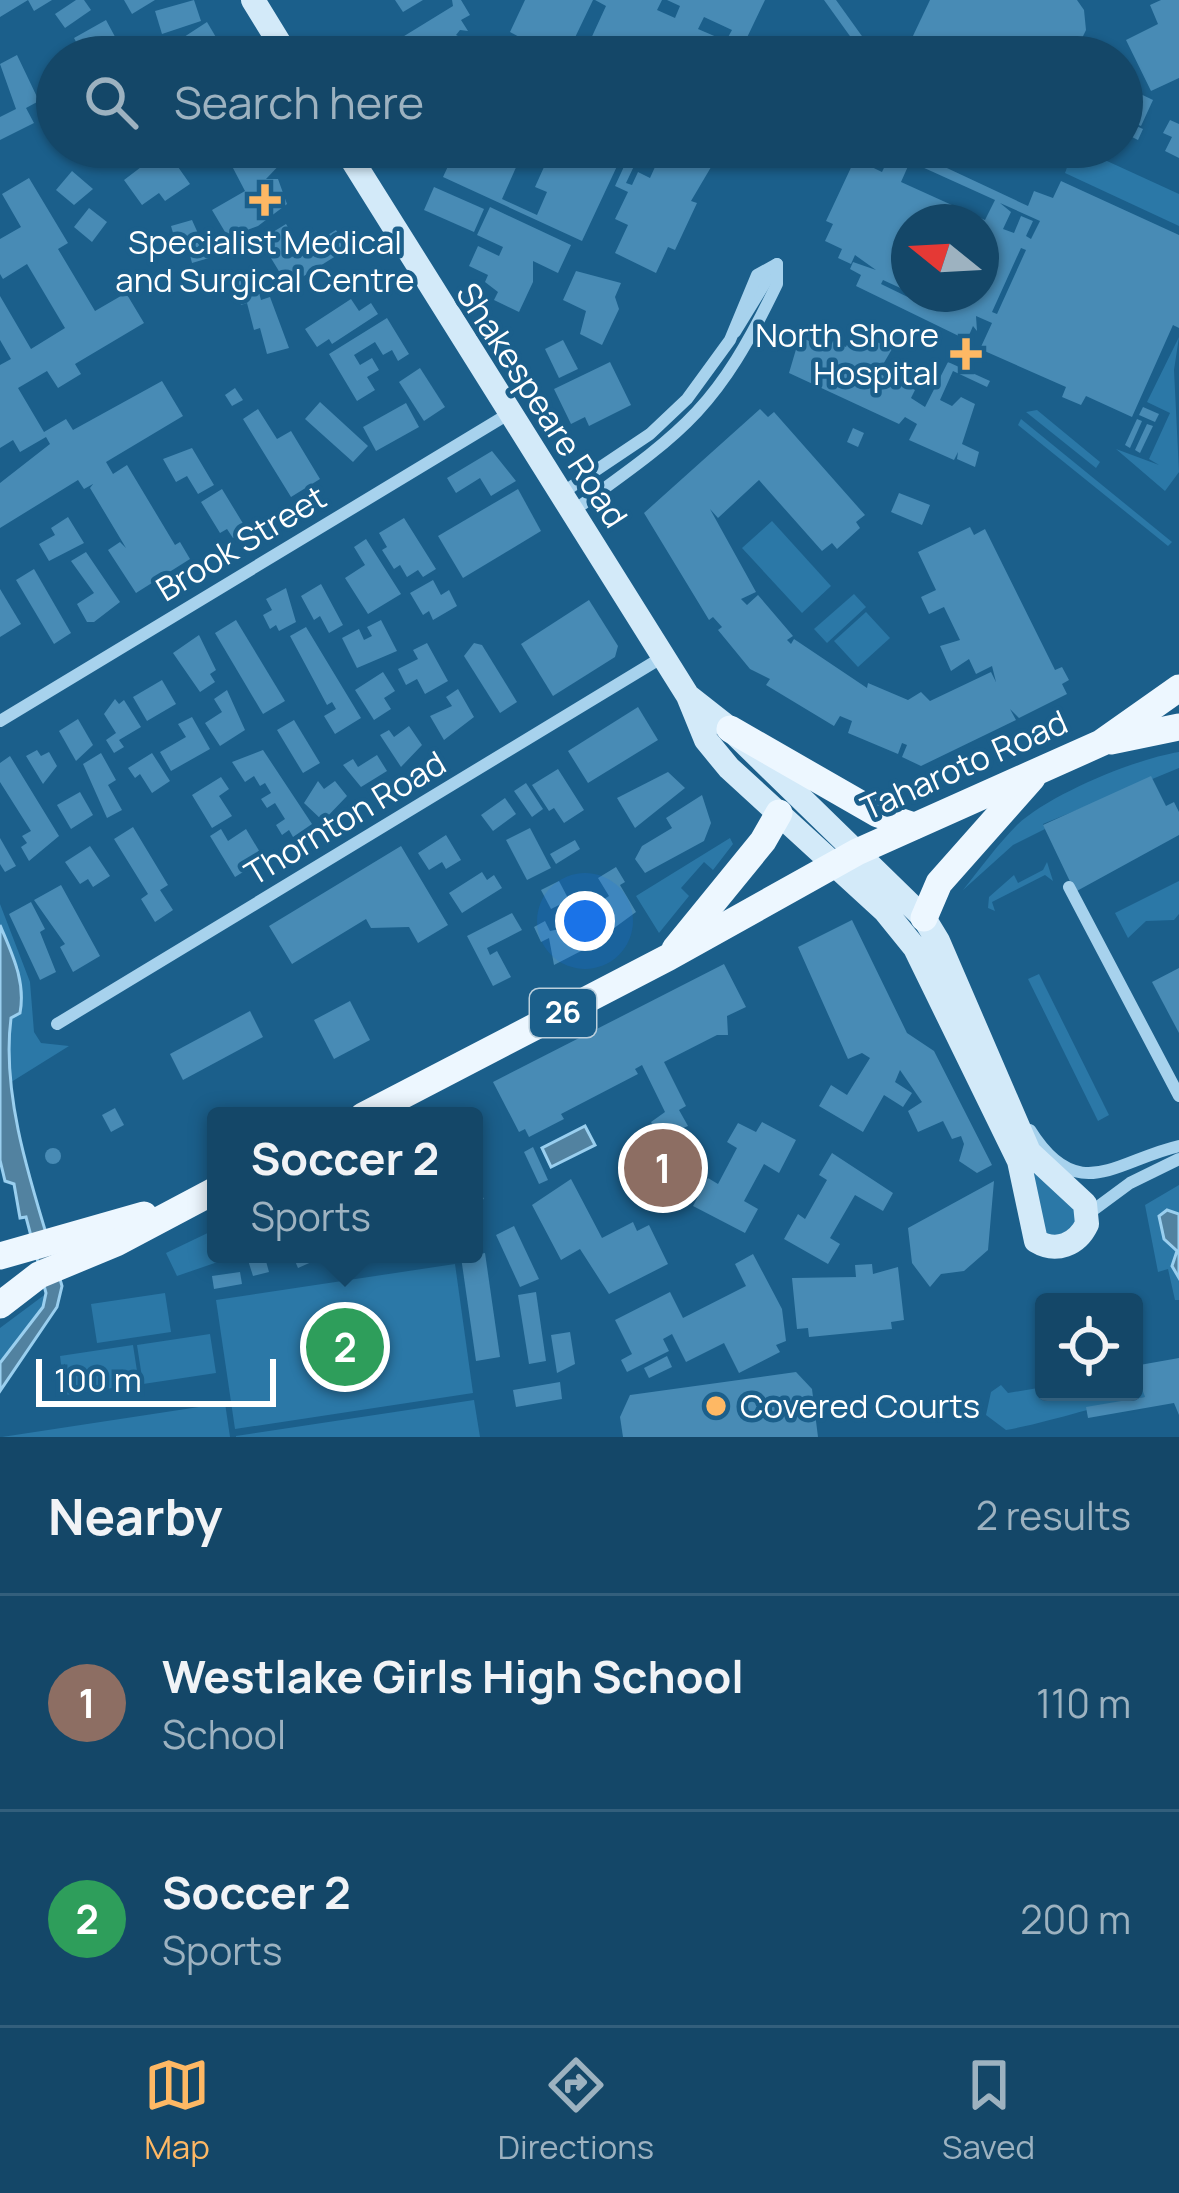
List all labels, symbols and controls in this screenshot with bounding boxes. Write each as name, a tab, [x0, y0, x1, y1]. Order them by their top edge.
search box	[36, 36, 1143, 168]
icon: search	[78, 69, 144, 135]
text: Search here	[174, 71, 424, 133]
marker: Specialist Medical and Surgical Centre	[249, 184, 281, 216]
north arrow	[891, 204, 999, 312]
place label: Specialist Medical and Surgical Centre	[115, 219, 415, 302]
street label: Shakespeare Road	[446, 274, 638, 536]
place label: North Shore Hospital	[755, 312, 939, 395]
marker: North Shore Hospital	[950, 338, 982, 370]
street label: Brook Street	[147, 474, 334, 611]
street label: Taharoto Road	[853, 699, 1074, 830]
street label: Thornton Road	[236, 740, 454, 895]
your location	[555, 891, 615, 951]
road number: 26	[530, 989, 596, 1037]
popup	[207, 1107, 483, 1263]
pin: 1	[624, 1123, 702, 1213]
text: Soccer 2	[251, 1127, 439, 1189]
text: Sports	[251, 1189, 371, 1243]
map controls	[1035, 1293, 1143, 1401]
button: locate	[1035, 1293, 1143, 1401]
pin: 2	[306, 1302, 384, 1392]
scale bar	[36, 1353, 276, 1406]
text: 100 m	[54, 1357, 142, 1402]
place label: Covered Courts	[740, 1383, 980, 1428]
marker: Covered Courts	[703, 1393, 729, 1419]
text: Nearby	[48, 1481, 223, 1550]
text: 2 results	[976, 1488, 1131, 1542]
text: Westlake Girls High School	[162, 1645, 744, 1707]
text: 1	[78, 1676, 96, 1730]
text: 110 m	[1036, 1676, 1131, 1730]
text: School	[162, 1707, 286, 1761]
text: Soccer 2	[162, 1861, 351, 1923]
text: 2	[75, 1892, 99, 1946]
text: 200 m	[1020, 1892, 1131, 1946]
text: Sports	[162, 1923, 282, 1977]
tab: Map	[144, 2052, 210, 2169]
tab: Directions	[498, 2052, 654, 2169]
tab: Saved	[942, 2052, 1035, 2169]

